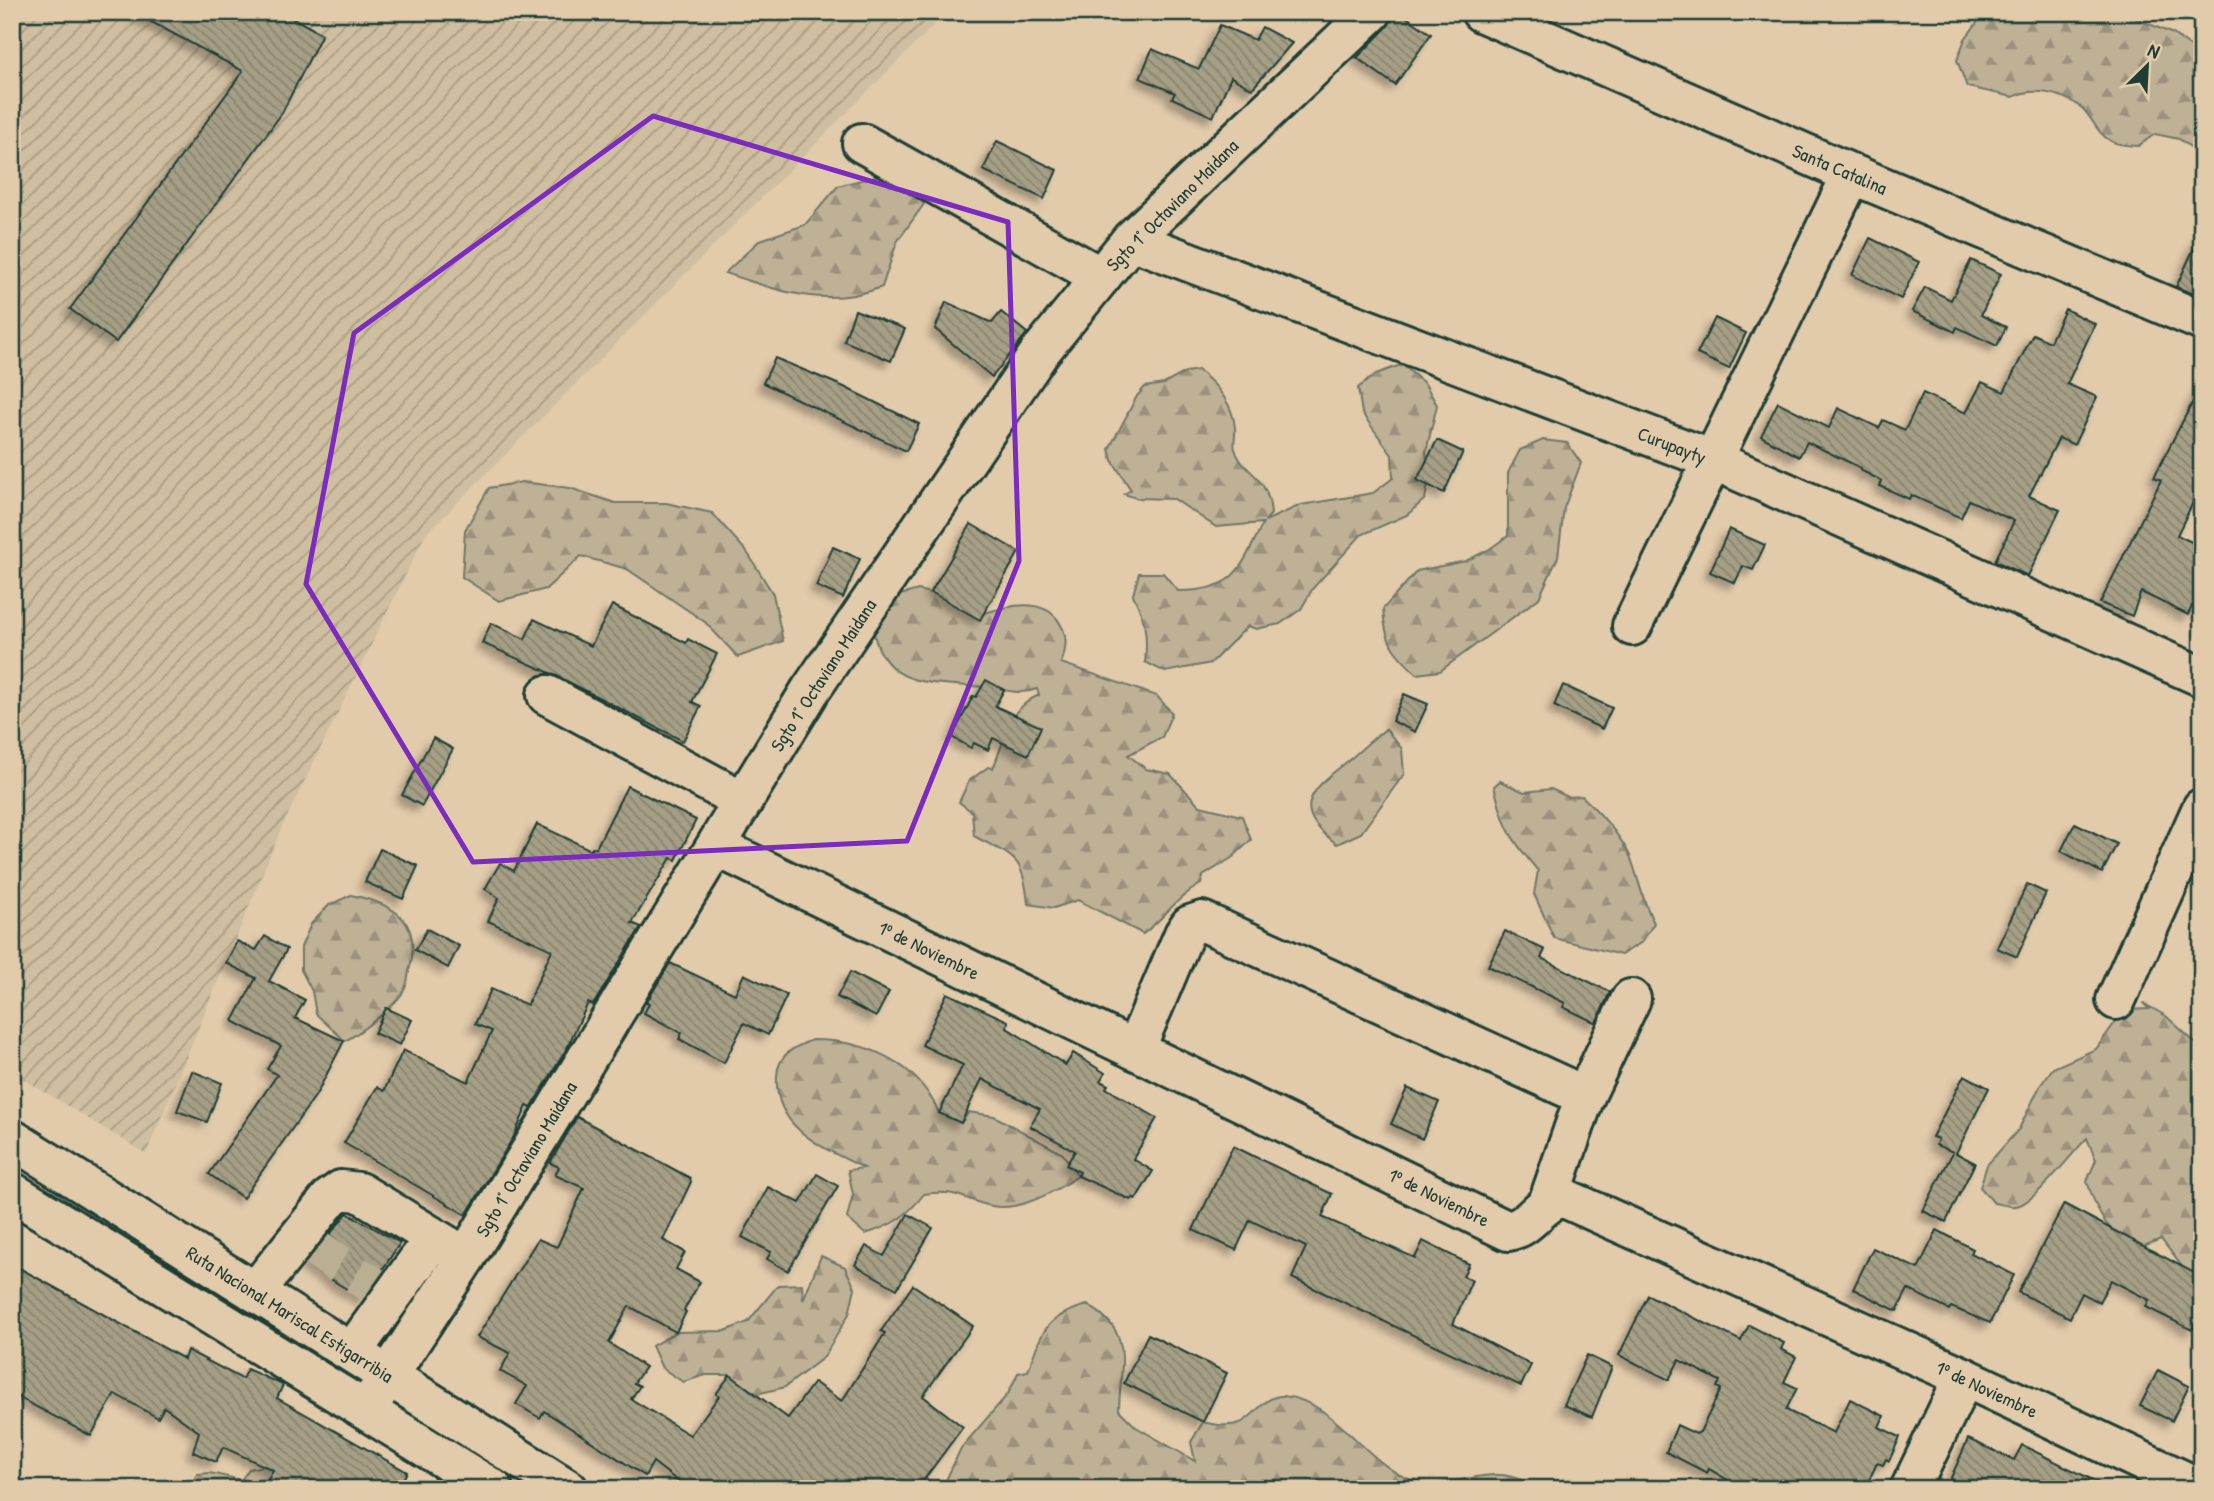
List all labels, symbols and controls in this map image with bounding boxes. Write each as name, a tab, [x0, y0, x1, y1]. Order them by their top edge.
north arrow	[2112, 32, 2182, 102]
text: N	[2144, 37, 2164, 64]
street label: Sgto 1° Octaviano Maidana	[1100, 133, 1244, 277]
street label: Santa Catalina	[1789, 137, 1892, 201]
street label: Curupayty	[1634, 420, 1710, 470]
street label: Sgto 1° Octaviano Maidana	[764, 593, 882, 756]
street label: 1º de Noviembre	[874, 914, 984, 986]
street label: Sgto 1° Octaviano Maidana	[469, 1076, 583, 1242]
street label: 1º de Noviembre	[1384, 1161, 1494, 1233]
street label: Ruta Nacional Mariscal Estigarribia	[182, 1239, 399, 1389]
street label: 1º de Noviembre	[1932, 1354, 2042, 1424]

